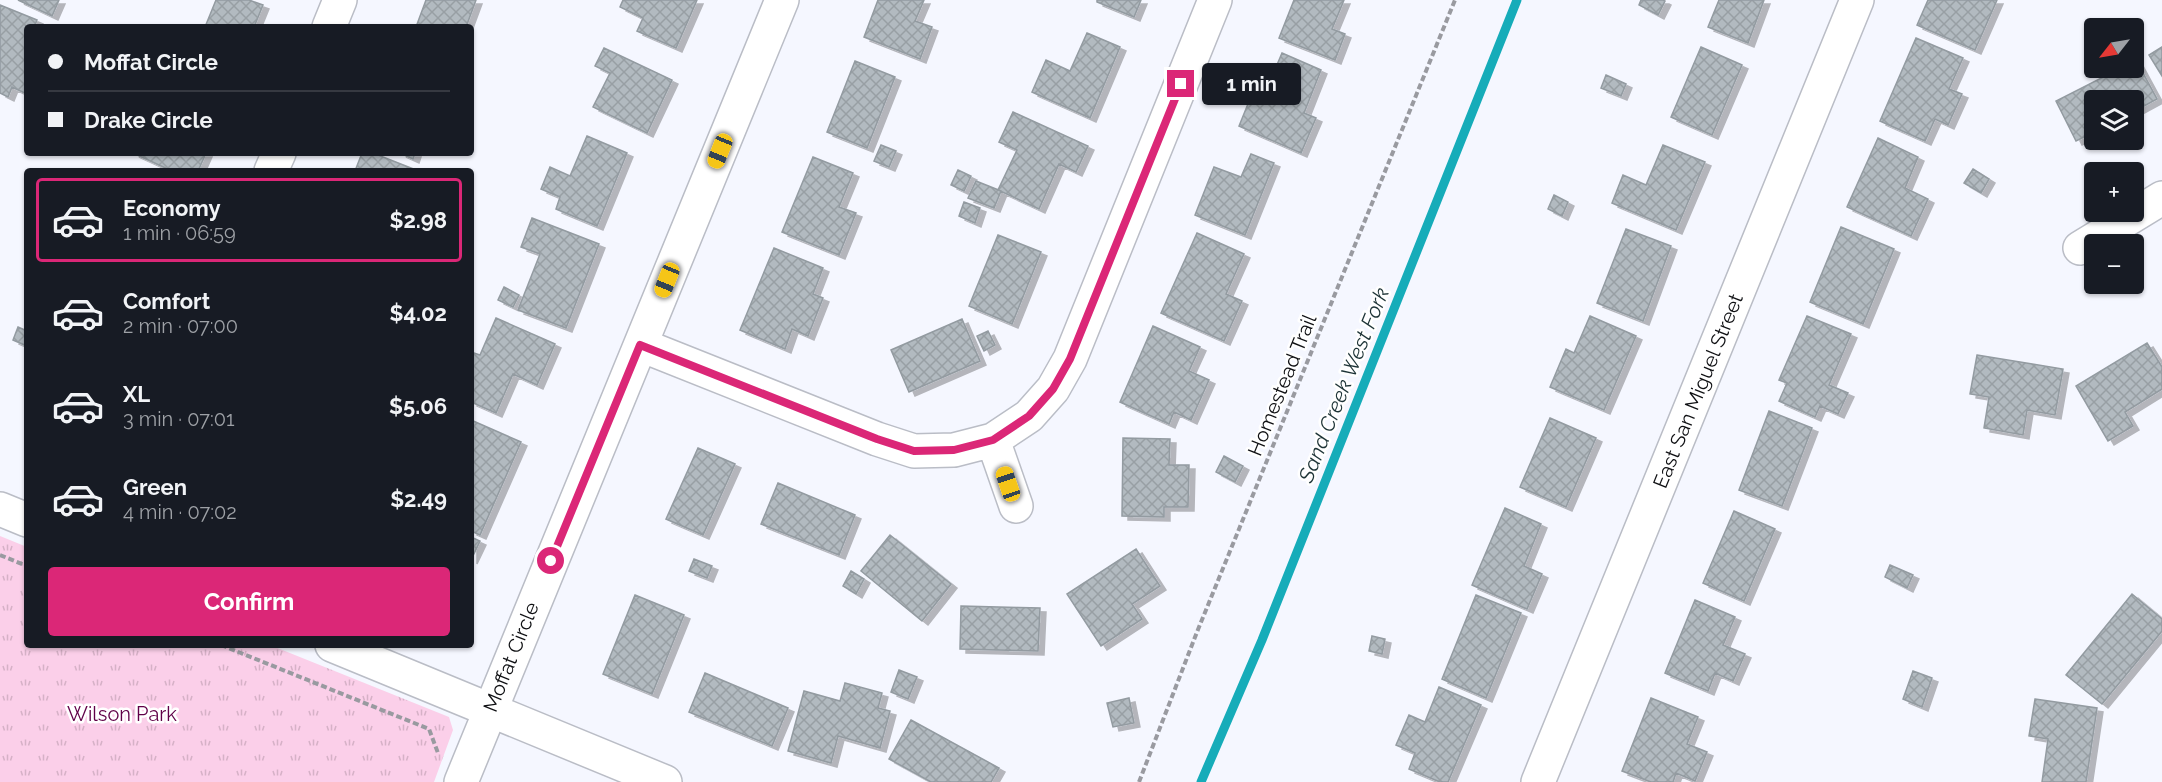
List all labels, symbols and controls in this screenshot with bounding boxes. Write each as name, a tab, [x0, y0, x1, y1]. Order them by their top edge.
north arrow	[2084, 18, 2144, 78]
map controls	[2084, 18, 2144, 294]
text: Moffat Circle	[84, 49, 218, 75]
callout: 1 min	[1202, 63, 1301, 105]
route end	[1167, 70, 1194, 97]
text: 1 min	[1226, 72, 1277, 96]
button: layers	[2084, 90, 2144, 150]
text: Drake Circle	[84, 107, 213, 133]
car	[705, 131, 735, 171]
button: +	[2084, 162, 2144, 222]
icon: car	[51, 193, 105, 247]
text: Economy	[123, 195, 221, 221]
text: $2.98	[389, 207, 447, 233]
text: 1 min · 06:59	[123, 221, 236, 245]
button: −	[2084, 234, 2144, 294]
car	[652, 260, 682, 300]
water label: Sand Creek West Fork	[1293, 284, 1394, 487]
icon: car	[51, 286, 105, 340]
text: Comfort	[123, 288, 210, 314]
street label: East San Miguel Street	[1648, 290, 1748, 492]
text: $4.02	[390, 300, 447, 326]
street label: Homestead Trail	[1243, 310, 1322, 459]
text: 2 min · 07:00	[123, 314, 238, 338]
icon: car	[51, 379, 105, 433]
text: XL	[123, 381, 150, 407]
text: $5.06	[389, 393, 447, 419]
text: 3 min · 07:01	[123, 407, 235, 431]
car	[994, 464, 1022, 504]
icon: car	[51, 472, 105, 526]
text: Green	[123, 474, 187, 500]
text: $2.49	[390, 486, 447, 512]
text: 4 min · 07:02	[123, 500, 237, 524]
route start	[537, 547, 564, 574]
button: Confirm	[48, 567, 450, 636]
street label: Moffat Circle	[478, 598, 544, 715]
park label: Wilson Park	[67, 702, 177, 726]

